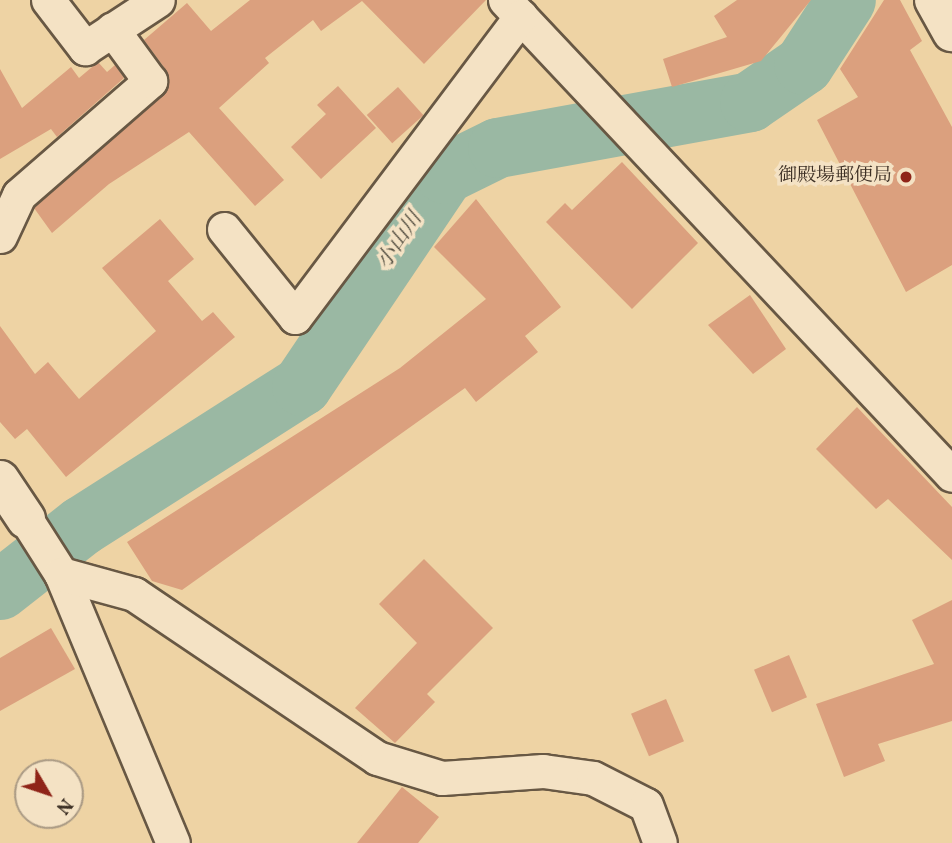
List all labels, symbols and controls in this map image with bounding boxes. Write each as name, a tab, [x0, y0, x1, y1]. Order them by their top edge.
place label: 御殿場郵便局	[778, 166, 892, 188]
marker: 御殿場郵便局	[898, 169, 914, 185]
water label: 小山川	[372, 208, 428, 274]
north arrow	[14, 759, 84, 829]
text: N	[49, 792, 78, 819]

